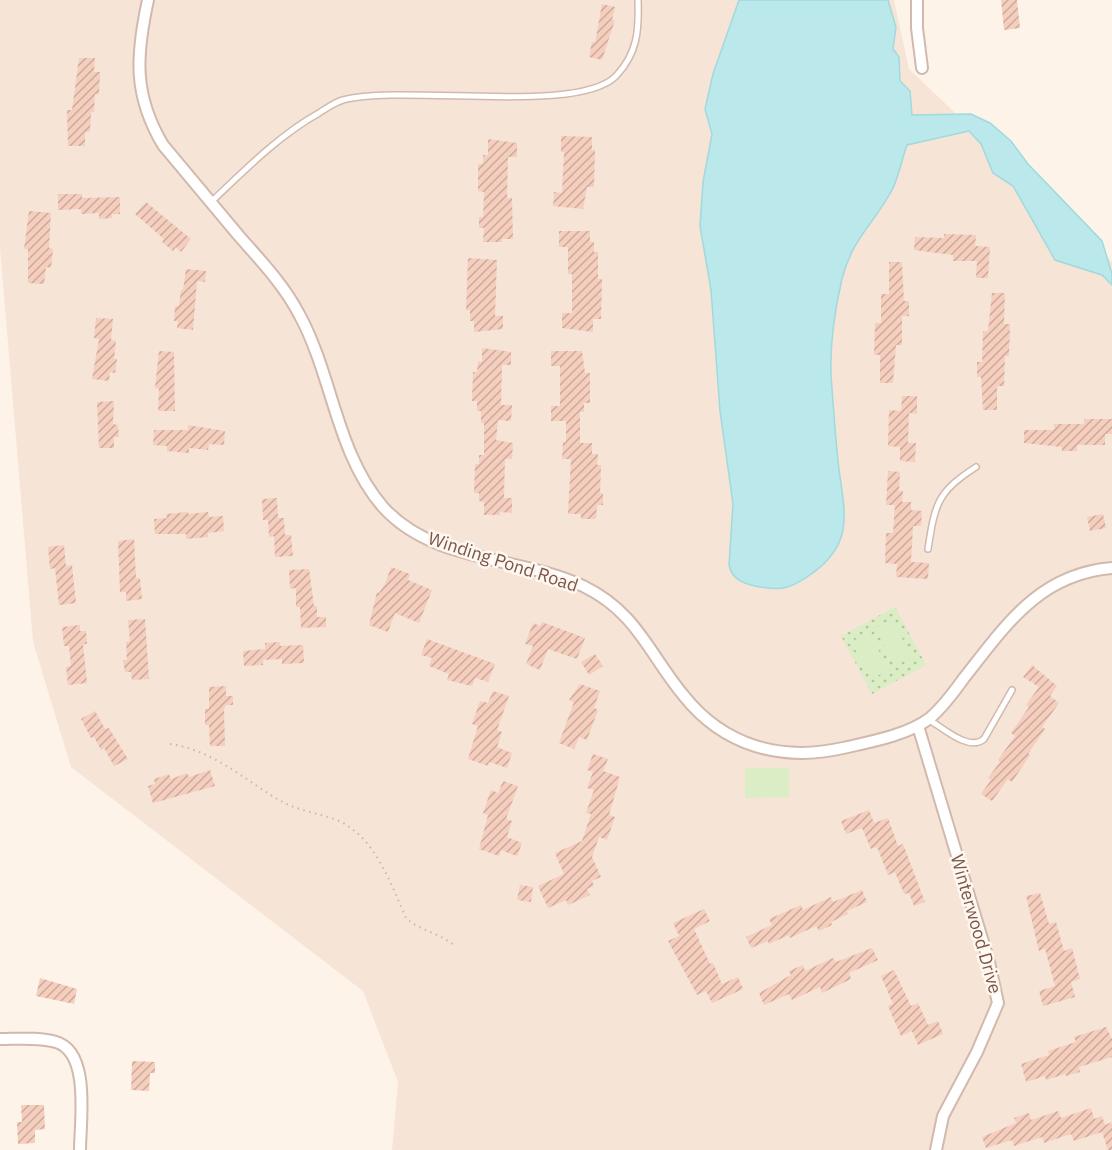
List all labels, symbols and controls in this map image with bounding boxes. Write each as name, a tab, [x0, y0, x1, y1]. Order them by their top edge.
street label: Winding Pond Road	[425, 526, 581, 597]
street label: Winterwood Drive	[946, 852, 1007, 996]

